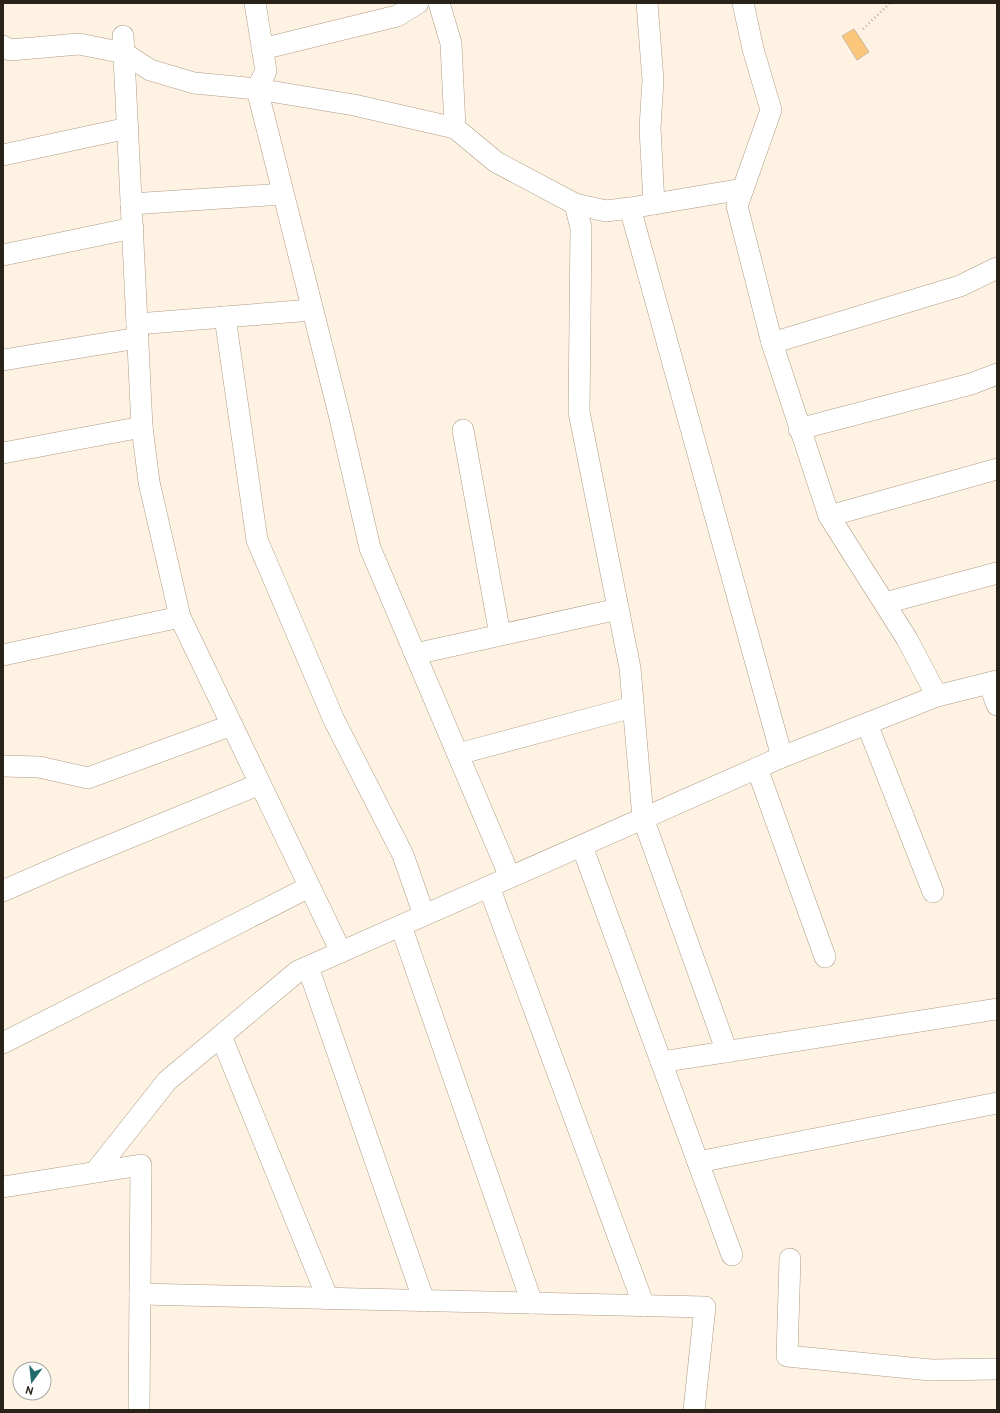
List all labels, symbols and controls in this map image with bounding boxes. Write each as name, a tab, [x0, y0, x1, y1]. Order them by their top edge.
north arrow	[12, 1361, 52, 1401]
text: N	[24, 1382, 35, 1397]

